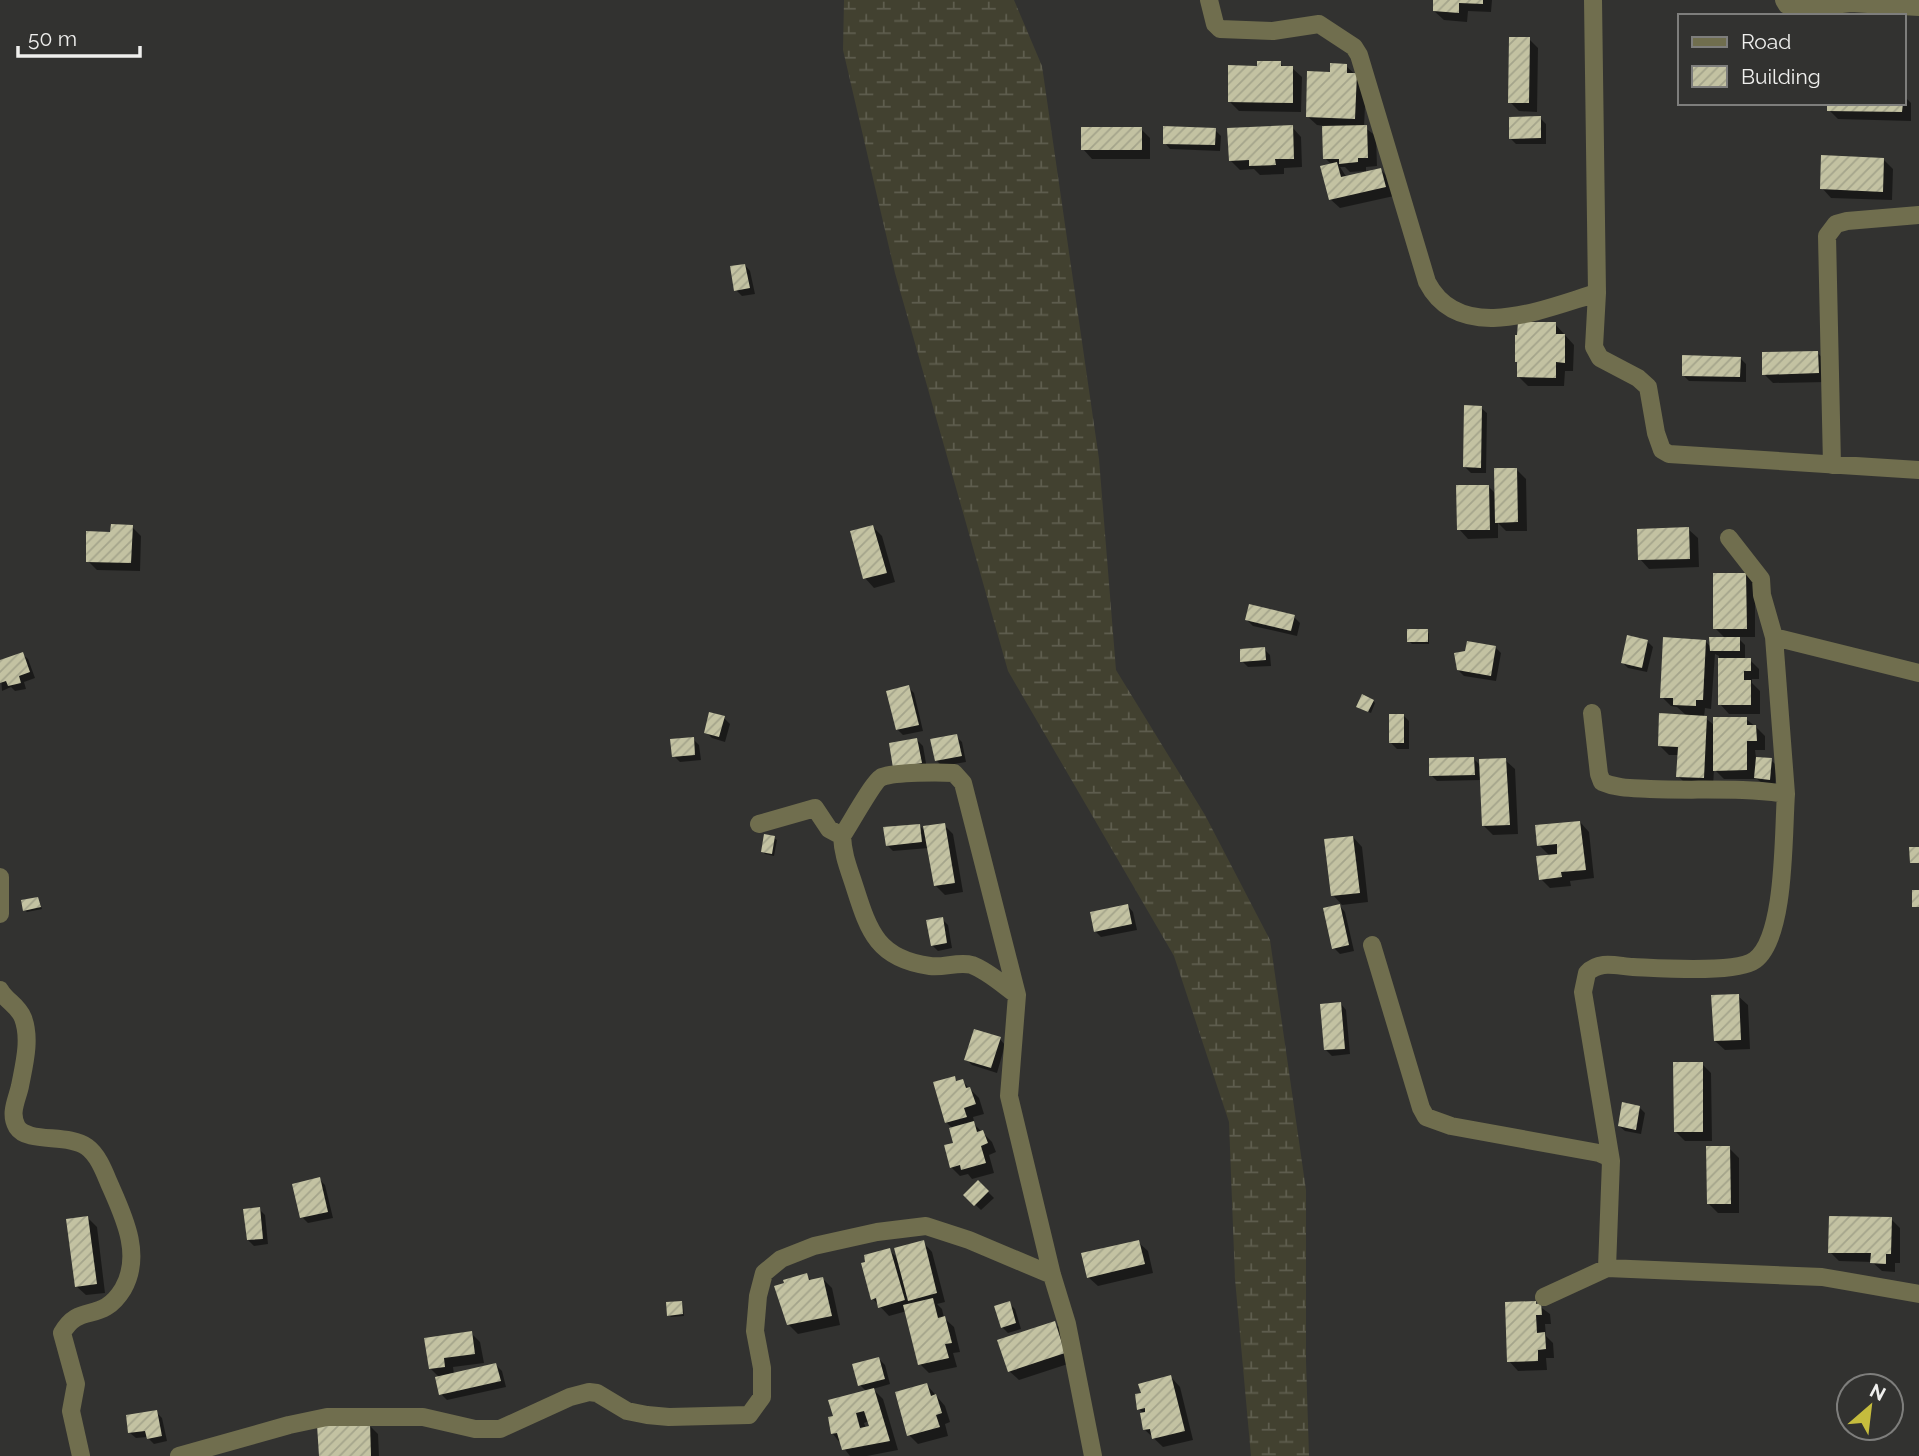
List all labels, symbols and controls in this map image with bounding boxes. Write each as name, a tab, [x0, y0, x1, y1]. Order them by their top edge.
scale bar	[18, 14, 140, 58]
legend	[1678, 14, 1905, 105]
text: 50 m	[28, 26, 77, 51]
text: Road	[1741, 29, 1791, 54]
text: Building	[1741, 64, 1821, 89]
north arrow	[1835, 1372, 1905, 1442]
text: N	[1866, 1379, 1890, 1405]

